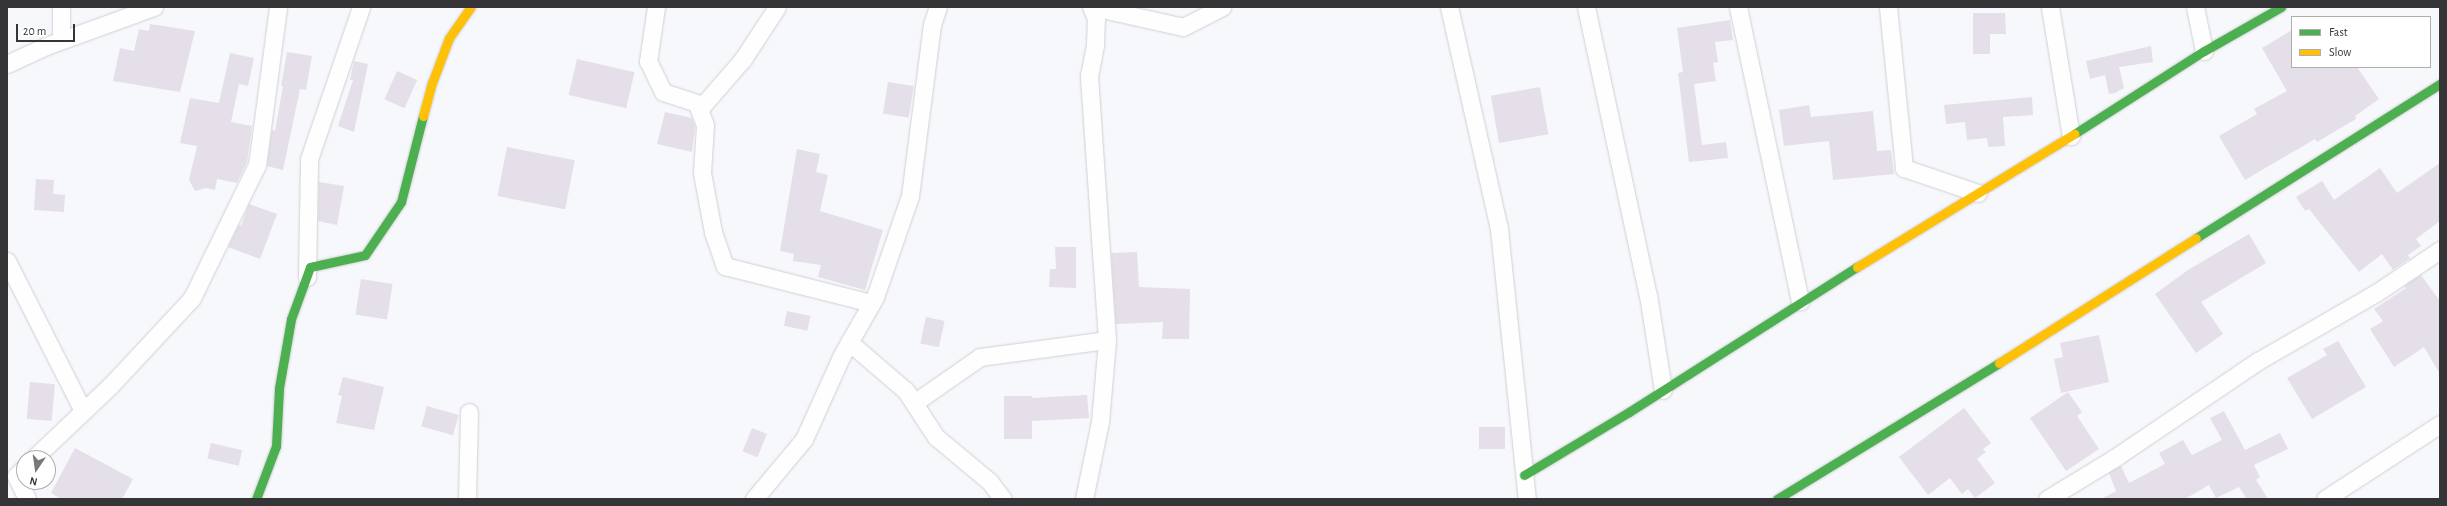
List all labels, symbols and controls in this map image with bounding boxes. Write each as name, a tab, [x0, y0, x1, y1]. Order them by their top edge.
scale bar	[18, 16, 77, 42]
legend	[2291, 16, 2431, 68]
text: 20 m	[23, 25, 46, 37]
text: Fast	[2329, 26, 2348, 38]
text: Slow	[2329, 46, 2351, 58]
north arrow	[16, 450, 56, 490]
text: N	[28, 475, 38, 487]

